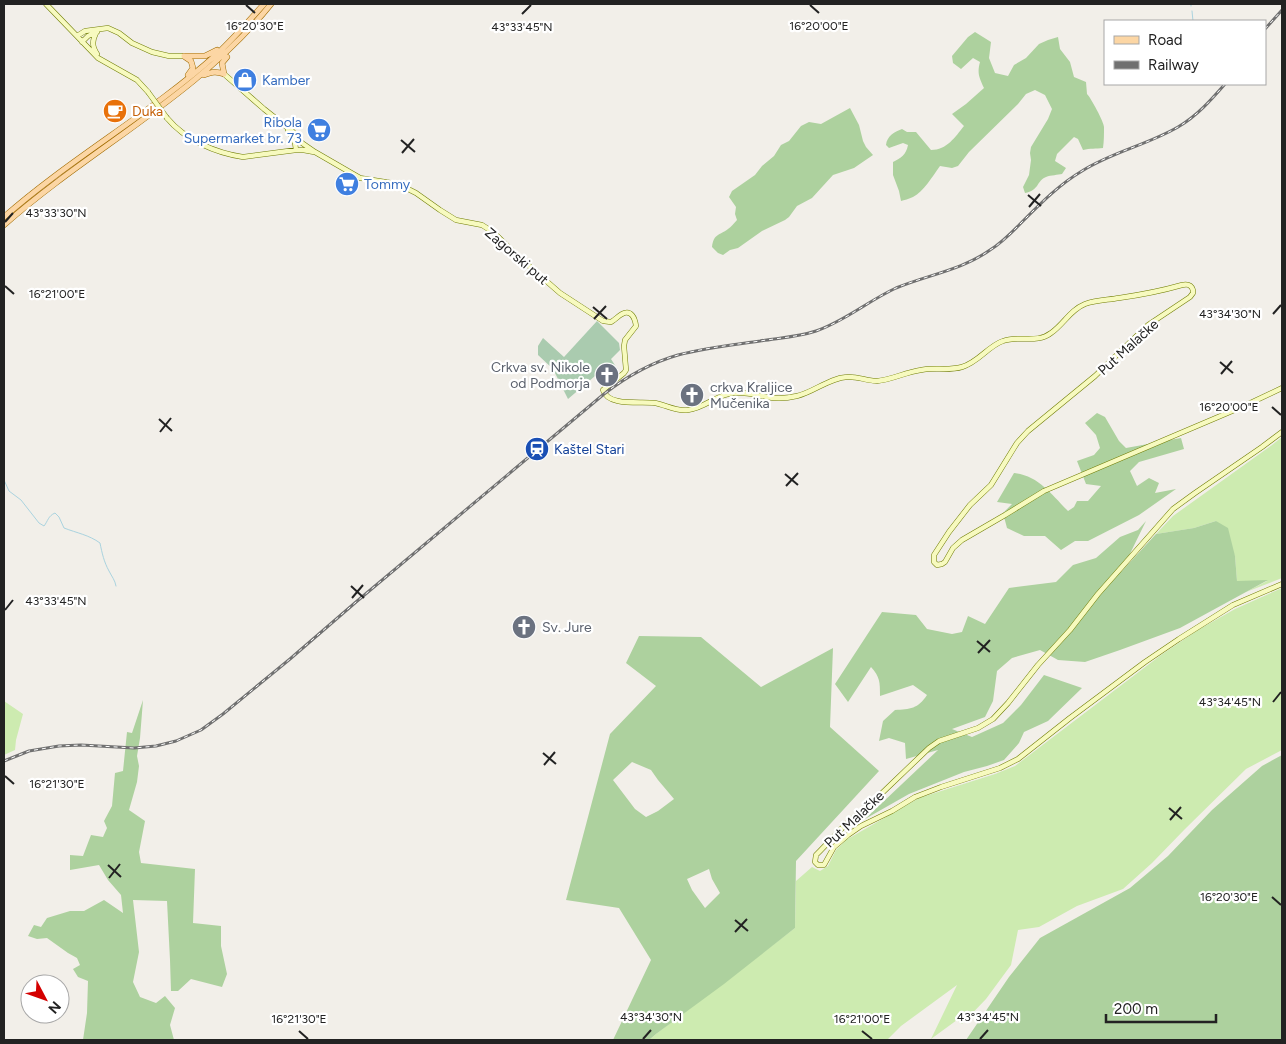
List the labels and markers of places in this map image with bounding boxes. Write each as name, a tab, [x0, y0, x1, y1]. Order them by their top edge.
shop icon: Kamber	[232, 67, 258, 93]
place label: Kamber	[262, 72, 310, 89]
cafe icon: Duka	[102, 98, 128, 124]
place label: Duka	[132, 103, 163, 120]
place label: Ribola Supermarket br. 73	[184, 114, 302, 147]
supermarket icon: Ribola Supermarket br. 73	[306, 117, 332, 143]
supermarket icon: Tommy	[334, 171, 360, 197]
place label: Tommy	[364, 176, 411, 193]
place label: Crkva sv. Nikole od Podmorja	[491, 359, 590, 392]
church icon: Crkva sv. Nikole od Podmorja	[594, 362, 620, 388]
place label: crkva Kraljice Mučenika	[710, 379, 793, 412]
church icon: crkva Kraljice Mučenika	[679, 382, 705, 408]
station icon: Kaštel Stari	[524, 436, 550, 462]
place label: Kaštel Stari	[554, 441, 625, 458]
church icon: Sv. Jure	[511, 614, 537, 640]
place label: Sv. Jure	[542, 619, 592, 636]

